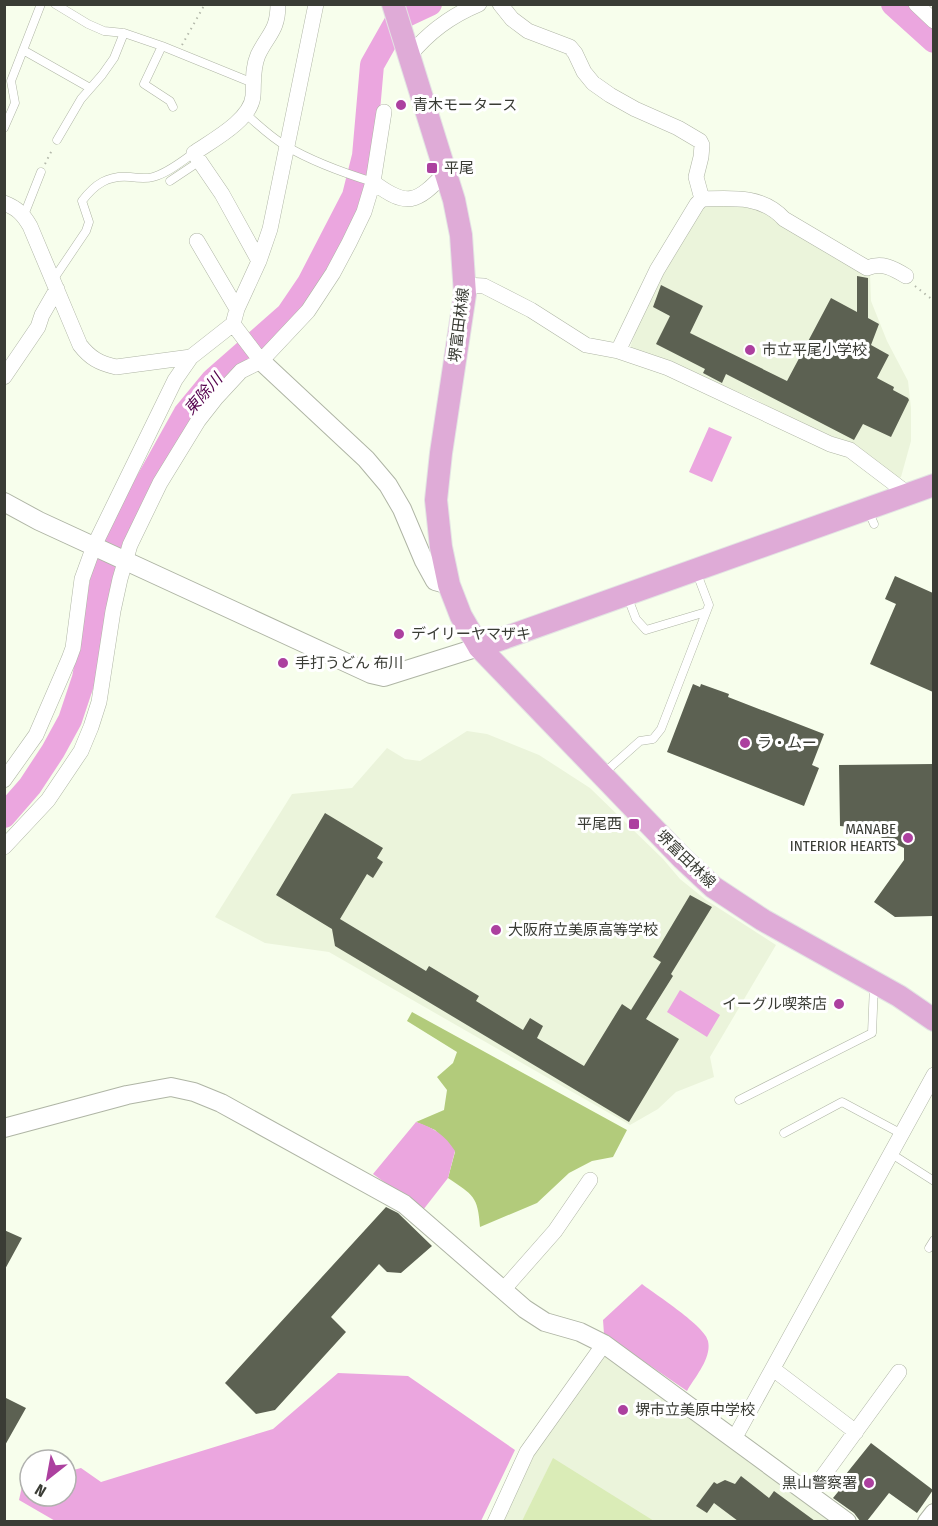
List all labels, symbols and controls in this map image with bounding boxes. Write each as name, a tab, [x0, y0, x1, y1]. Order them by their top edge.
place label: 青木モータース	[413, 96, 517, 114]
marker: 青木モータース	[394, 98, 408, 112]
place label: 平尾	[444, 159, 474, 177]
marker: 平尾	[425, 161, 439, 175]
street label: 堺富田林線	[445, 287, 473, 363]
place label: 市立平尾小学校	[762, 341, 867, 359]
marker: 市立平尾小学校	[743, 343, 757, 357]
water label: 東除川	[180, 368, 227, 418]
place label: デイリーヤマザキ	[411, 625, 531, 643]
marker: デイリーヤマザキ	[392, 627, 406, 641]
place label: 手打うどん 布川	[295, 654, 404, 672]
marker: 手打うどん 布川	[276, 656, 290, 670]
place label: ラ・ムー	[757, 734, 817, 752]
marker: ラ・ムー	[738, 736, 752, 750]
place label: 平尾西	[577, 815, 622, 833]
marker: 平尾西	[627, 817, 641, 831]
place label: MANABE INTERIOR HEARTS	[790, 820, 896, 855]
street label: 堺富田林線	[653, 826, 719, 892]
marker: MANABE INTERIOR HEARTS	[901, 831, 915, 845]
place label: 大阪府立美原高等学校	[508, 921, 658, 939]
marker: 大阪府立美原高等学校	[489, 923, 503, 937]
place label: イーグル喫茶店	[722, 995, 827, 1013]
marker: イーグル喫茶店	[832, 997, 846, 1011]
place label: 堺市立美原中学校	[635, 1401, 755, 1419]
marker: 堺市立美原中学校	[616, 1403, 630, 1417]
north arrow	[18, 1448, 78, 1508]
place label: 黒山警察署	[782, 1474, 857, 1492]
marker: 黒山警察署	[862, 1476, 876, 1490]
text: N	[32, 1480, 50, 1501]

